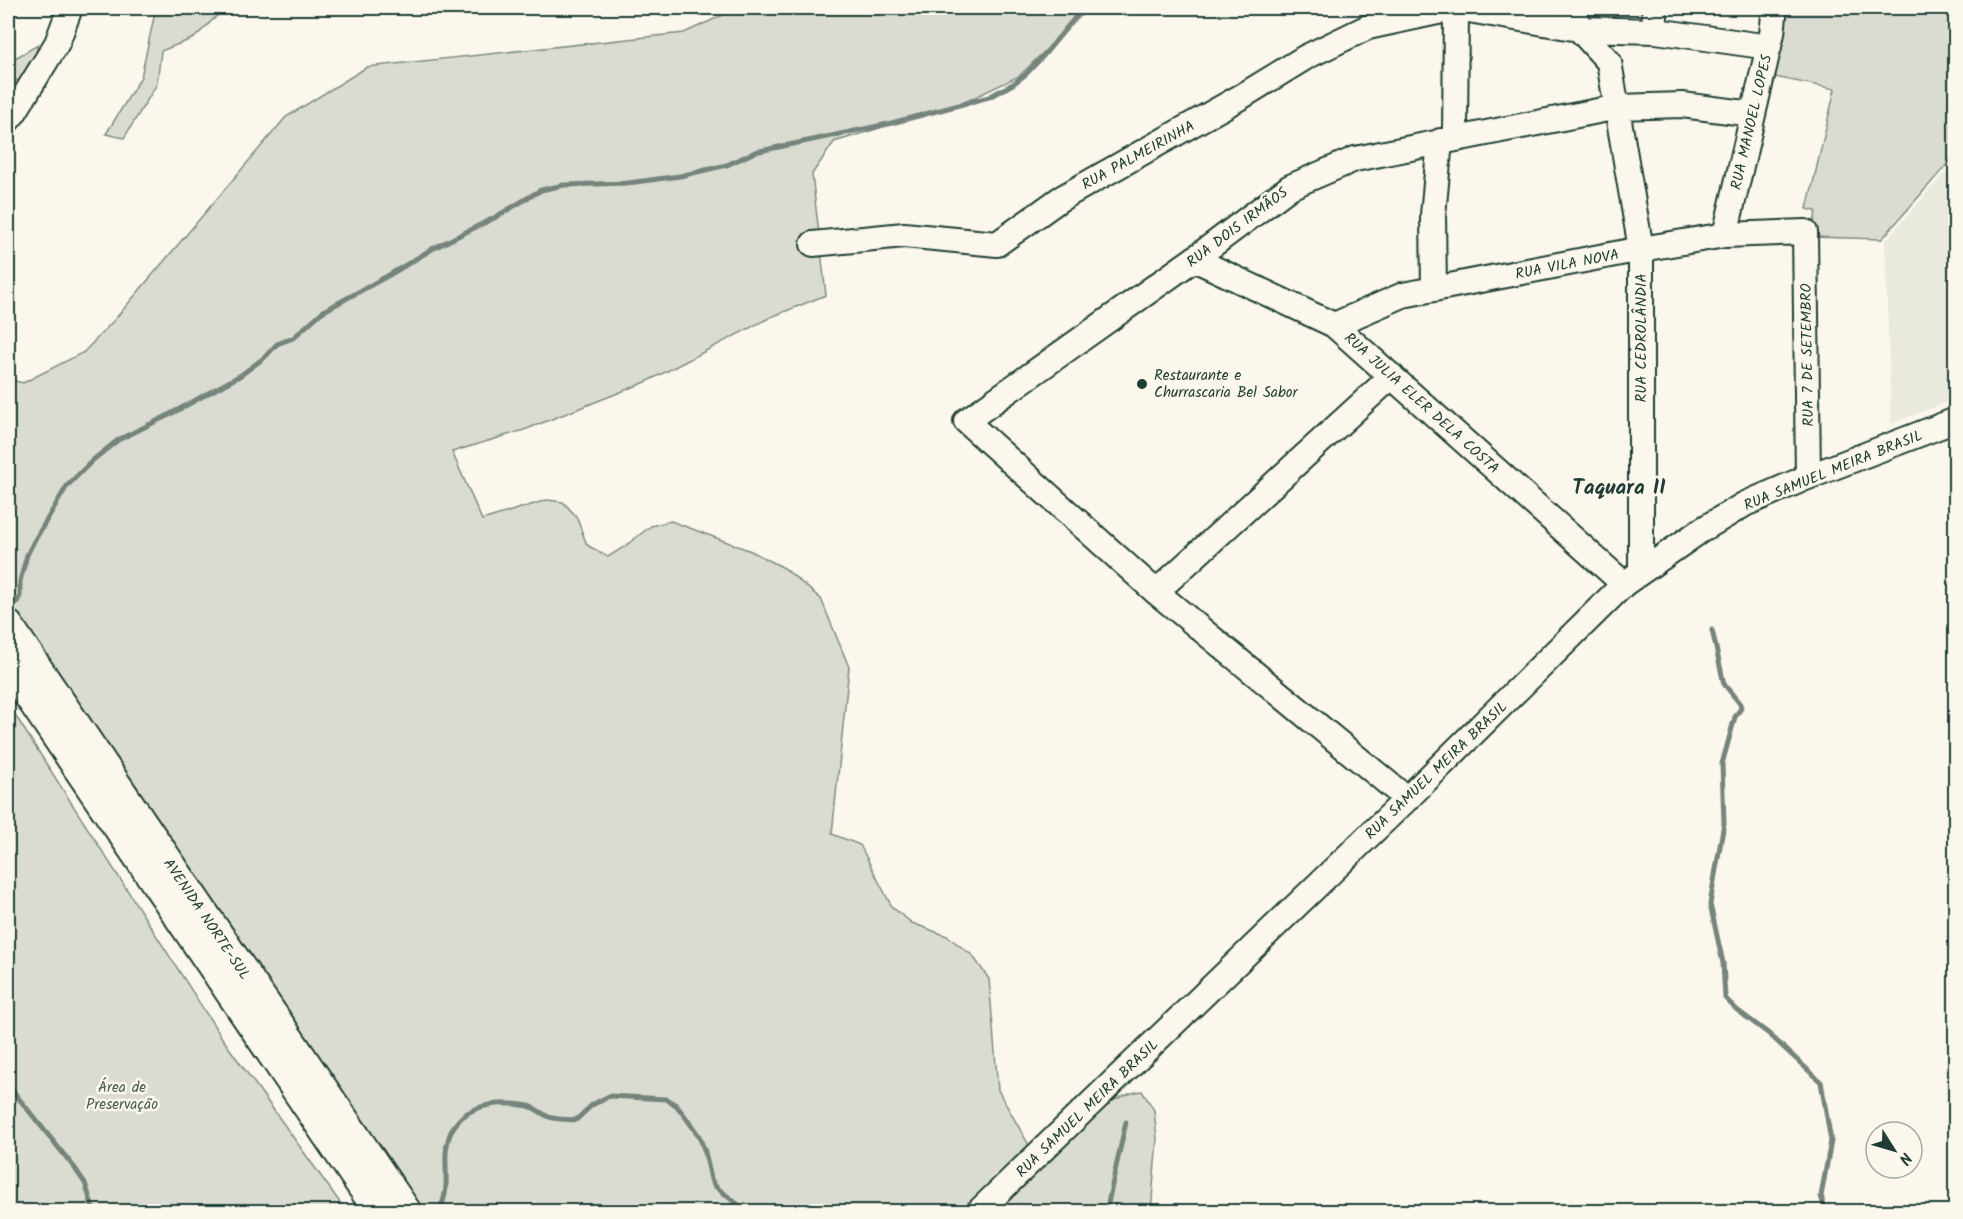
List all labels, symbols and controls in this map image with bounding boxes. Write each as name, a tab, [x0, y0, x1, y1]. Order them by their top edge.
street label: RUA MANOEL LOPES	[1725, 52, 1779, 192]
street label: RUA PALMEIRINHA	[1077, 115, 1200, 197]
street label: RUA DOIS IRMÃOS	[1182, 182, 1294, 274]
street label: RUA VILA NOVA	[1513, 243, 1621, 287]
street label: RUA CEDROLÂNDIA	[1630, 273, 1654, 403]
street label: RUA 7 DE SETEMBRO	[1795, 283, 1821, 427]
street label: RUA JULIA ELER DELA COSTA	[1338, 327, 1505, 480]
place label: Restaurante e Churrascaria Bel Sabor	[1154, 364, 1299, 405]
marker: Restaurante e Churrascaria Bel Sabor	[1135, 377, 1149, 391]
street label: RUA SAMUEL MEIRA BRASIL	[1740, 424, 1926, 518]
district label: Taquara II	[1572, 472, 1666, 505]
street label: RUA SAMUEL MEIRA BRASIL	[1360, 696, 1514, 846]
street label: AVENIDA NORTE-SUL	[156, 854, 256, 985]
street label: RUA SAMUEL MEIRA BRASIL	[1011, 1034, 1165, 1184]
park label: Área de Preservação	[86, 1076, 158, 1117]
north arrow	[1864, 1120, 1924, 1180]
text: N	[1892, 1147, 1918, 1170]

